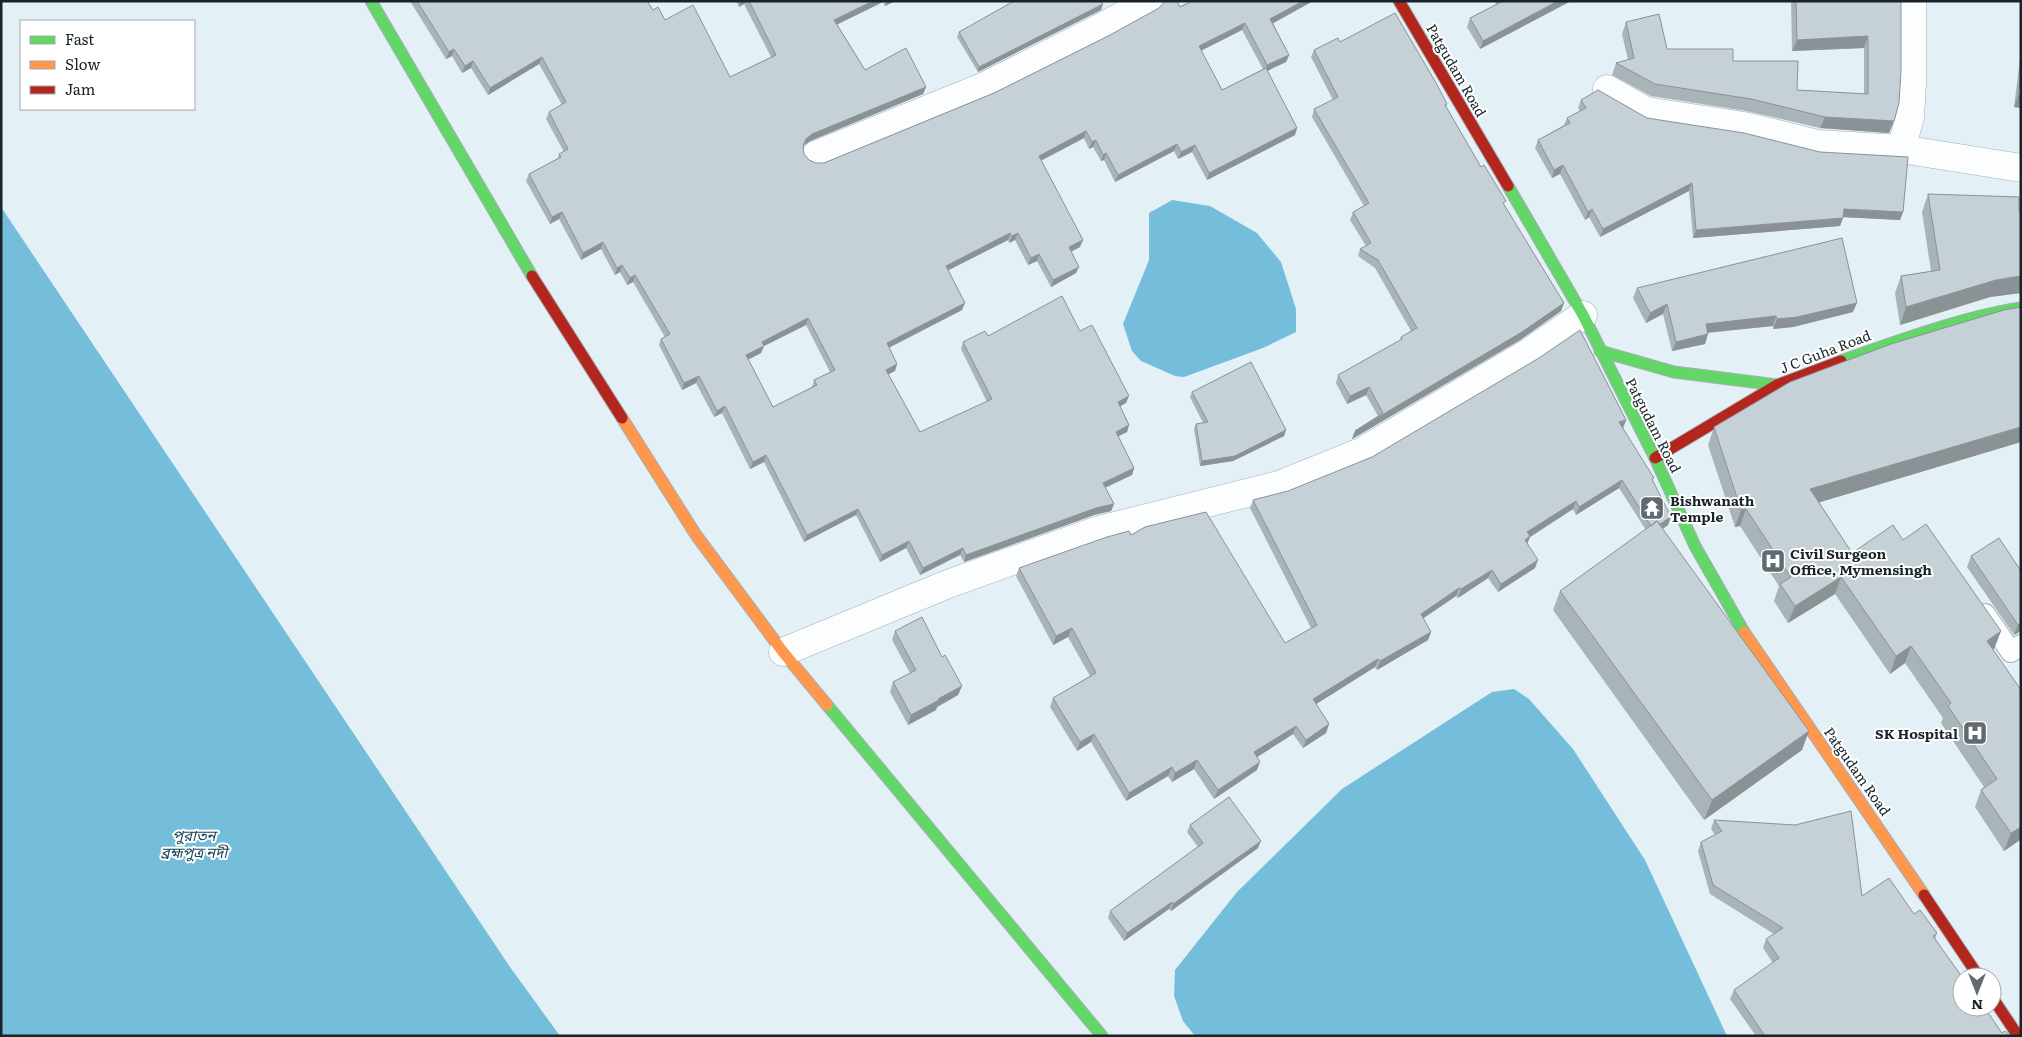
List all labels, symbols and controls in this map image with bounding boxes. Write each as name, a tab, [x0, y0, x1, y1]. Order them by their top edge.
legend	[20, 20, 195, 110]
street label: Patgudam Road	[1422, 20, 1492, 120]
text: Fast	[65, 27, 94, 50]
text: Slow	[65, 52, 100, 75]
text: Jam	[65, 77, 96, 100]
street label: J C Guha Road	[1777, 324, 1874, 378]
street label: Patgudam Road	[1621, 374, 1687, 476]
place label: Bishwanath Temple	[1670, 490, 1755, 526]
temple icon: Bishwanath Temple	[1639, 495, 1665, 521]
place label: Civil Surgeon Office, Mymensingh	[1790, 543, 1932, 579]
hospital icon: Civil Surgeon Office, Mymensingh	[1760, 548, 1786, 574]
hospital icon: SK Hospital	[1962, 720, 1988, 746]
street label: Patgudam Road	[1820, 723, 1896, 820]
place label: SK Hospital	[1875, 723, 1958, 743]
water label: পুরাতন ব্রহ্মপুত্র নদী	[161, 823, 230, 863]
north arrow	[1952, 967, 2002, 1017]
text: N	[1971, 996, 1983, 1016]

